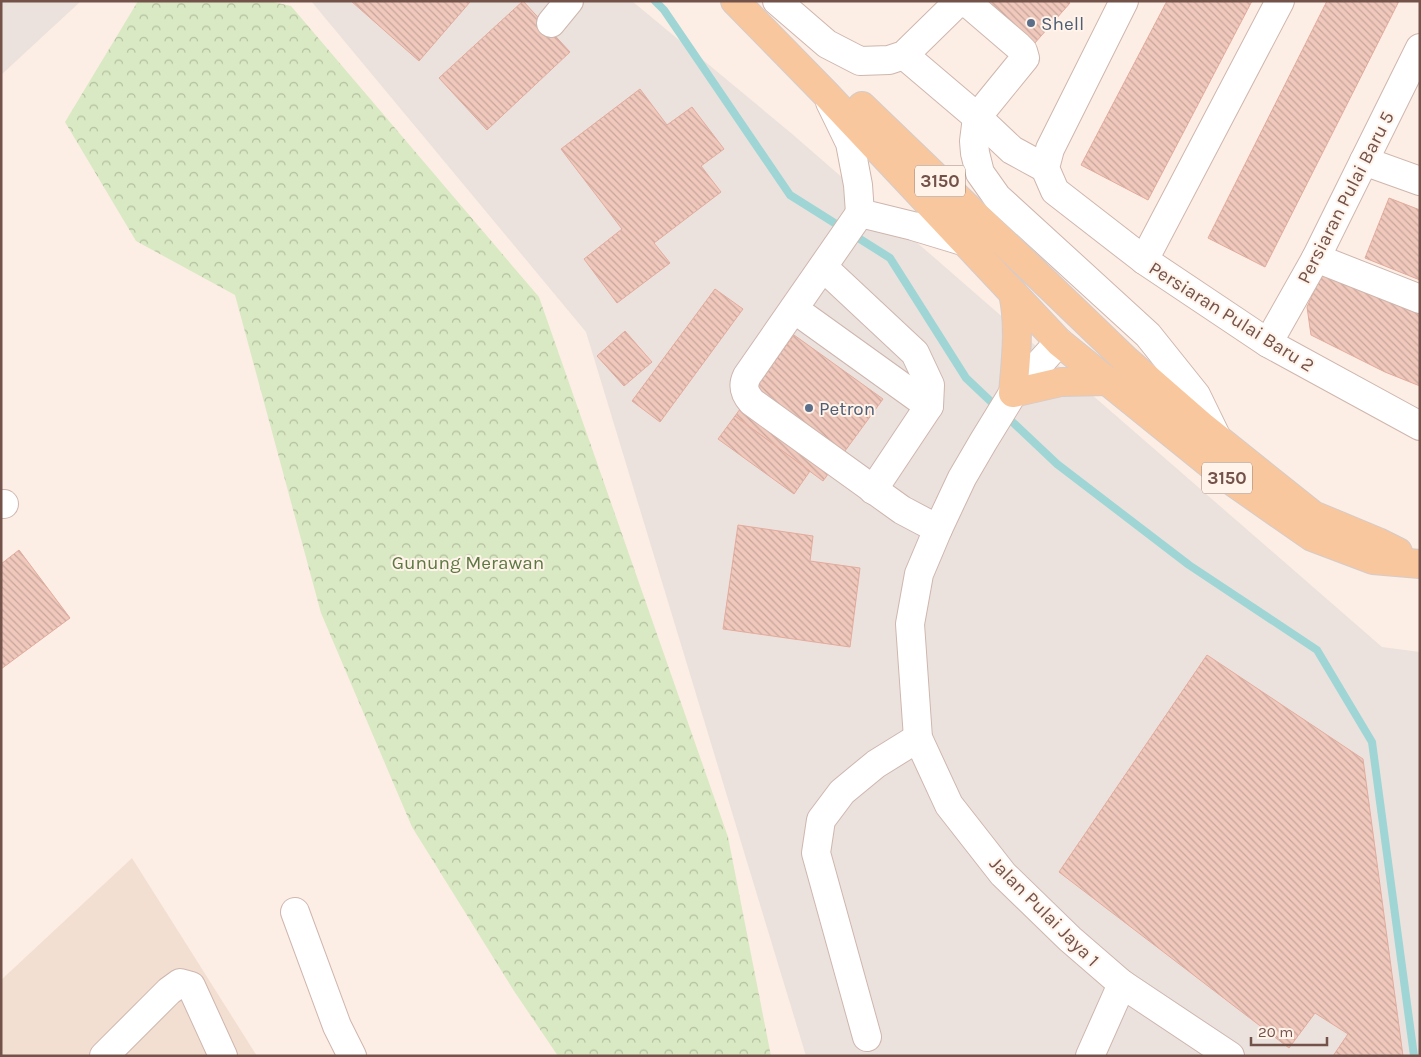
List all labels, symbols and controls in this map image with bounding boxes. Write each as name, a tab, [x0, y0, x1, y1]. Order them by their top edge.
place label: Shell	[1041, 13, 1084, 35]
marker: Shell	[1025, 17, 1037, 29]
street label: Persiaran Pulai Baru 5	[1293, 108, 1399, 287]
road number: 3150	[915, 166, 965, 197]
street label: Persiaran Pulai Baru 2	[1145, 257, 1318, 377]
place label: Petron	[819, 398, 875, 420]
marker: Petron	[803, 402, 815, 414]
road number: 3150	[1202, 462, 1252, 493]
park label: Gunung Merawan	[392, 552, 544, 574]
street label: Jalan Pulai Jaya 1	[985, 852, 1104, 971]
scale bar	[1251, 1014, 1327, 1046]
text: 20 m	[1258, 1023, 1293, 1041]

